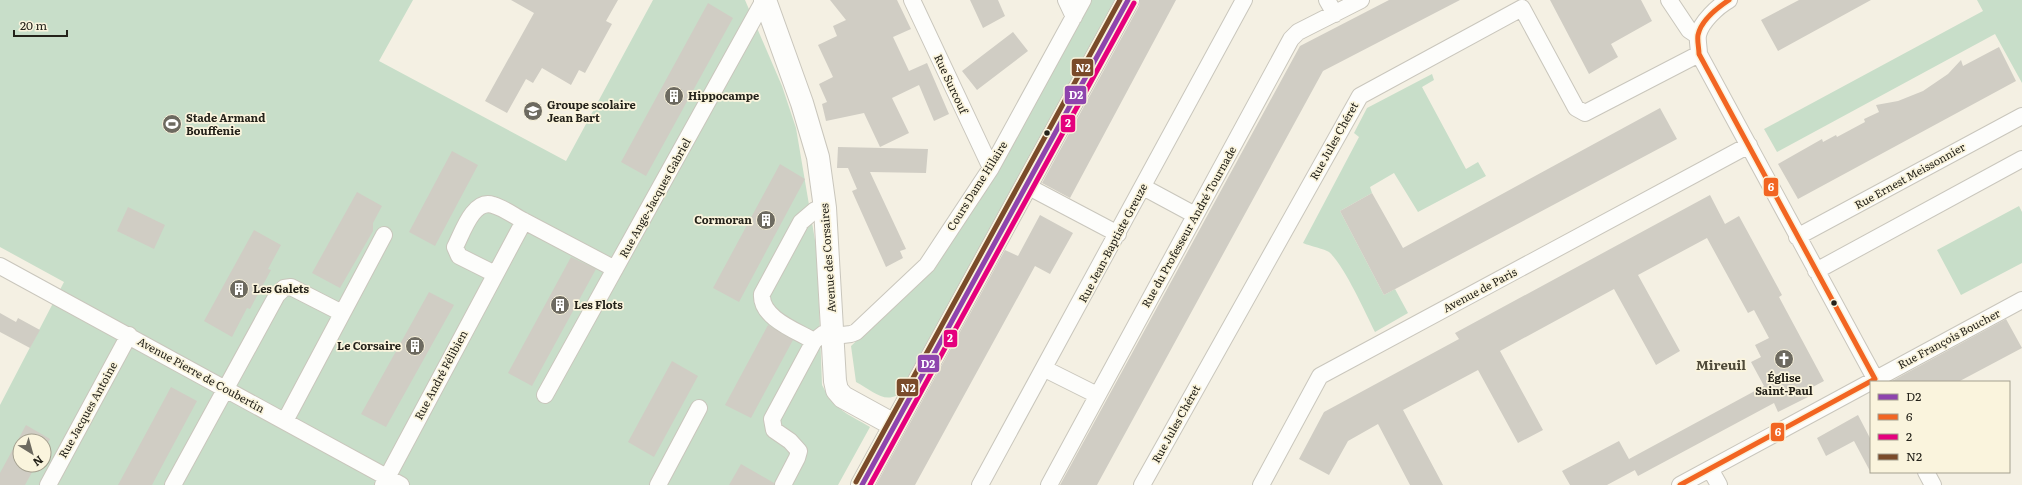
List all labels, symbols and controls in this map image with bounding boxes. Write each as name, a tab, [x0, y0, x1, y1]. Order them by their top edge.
scale bar	[14, 12, 67, 38]
text: 20 m	[20, 16, 47, 34]
street label: Rue Surcouf	[931, 51, 973, 117]
line badge: N2	[1071, 58, 1094, 77]
text: N2	[1075, 59, 1091, 75]
building icon: Hippocampe	[663, 85, 685, 107]
line badge: D2	[1064, 85, 1087, 105]
text: D2	[1069, 86, 1083, 102]
place label: Hippocampe	[688, 87, 759, 103]
place label: Groupe scolaire Jean Bart	[547, 96, 636, 125]
street label: Rue Jules Chéret	[1305, 98, 1361, 182]
school or university icon: Groupe scolaire Jean Bart	[522, 100, 544, 122]
place label: Stade Armand Bouffenie	[186, 109, 265, 138]
sports icon: Stade Armand Bouffenie	[161, 113, 183, 135]
line badge: 2	[1060, 114, 1076, 133]
text: 2	[1065, 114, 1071, 130]
unlabelled marker	[1042, 128, 1052, 138]
street label: Rue Ange-Jacques Gabriel	[615, 135, 694, 260]
street label: Cours Dame Hilaire	[942, 137, 1010, 233]
street label: Rue Ernest Meissonnier	[1851, 138, 1968, 212]
street label: Rue du Professeur André Tournade	[1137, 143, 1239, 310]
line badge: 6	[1763, 177, 1779, 197]
text: 6	[1768, 178, 1775, 194]
street label: Rue Jean-Baptiste Greuze	[1074, 180, 1150, 305]
street label: Avenue des Corsaires	[815, 203, 839, 313]
building icon: Cormoran	[755, 209, 777, 231]
place label: Cormoran	[694, 211, 752, 227]
street label: Avenue de Paris	[1440, 263, 1519, 315]
building icon: Les Galets	[228, 278, 250, 300]
place label: Les Galets	[253, 280, 309, 296]
building icon: Les Flots	[549, 294, 571, 316]
place label: Les Flots	[574, 296, 623, 312]
unlabelled marker	[1829, 298, 1839, 308]
street label: Rue François Boucher	[1894, 304, 2003, 372]
street label: Rue André Félibien	[410, 327, 471, 422]
line badge: 2	[943, 329, 958, 348]
text: 2	[947, 329, 953, 345]
street label: Avenue Pierre de Coubertin	[135, 332, 268, 416]
building icon: Le Corsaire	[404, 335, 426, 357]
place label: Le Corsaire	[337, 337, 401, 353]
church icon: Église Saint-Paul	[1773, 348, 1795, 370]
line badge: D2	[917, 354, 940, 373]
text: D2	[921, 355, 935, 371]
district label: Mireuil	[1696, 355, 1746, 374]
street label: Rue Jacques Antoine	[54, 358, 120, 461]
place label: Église Saint-Paul	[1755, 369, 1813, 398]
line badge: N2	[896, 378, 919, 397]
text: N2	[900, 379, 916, 395]
street label: Rue Jules Chéret	[1147, 381, 1203, 465]
legend	[1870, 381, 2010, 473]
text: D2	[1906, 387, 1921, 405]
text: 6	[1906, 407, 1913, 425]
line badge: 6	[1770, 422, 1785, 442]
text: 6	[1775, 423, 1782, 439]
text: 2	[1906, 427, 1912, 445]
north arrow	[12, 433, 52, 473]
text: N2	[1906, 447, 1922, 465]
text: N	[30, 453, 47, 471]

